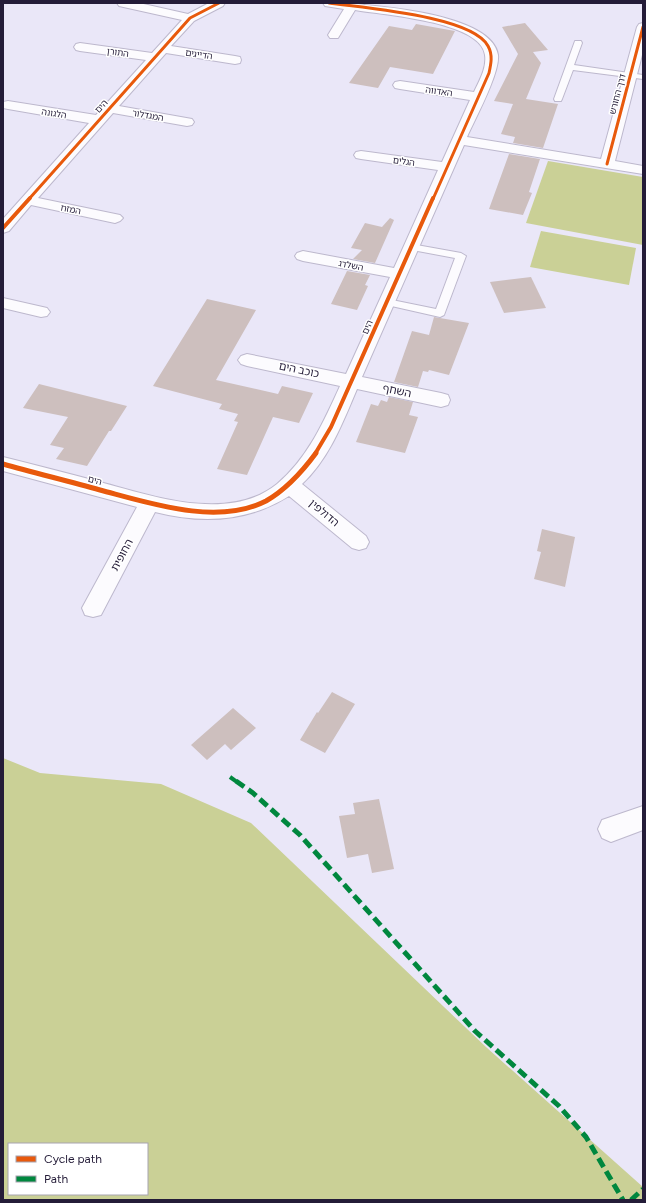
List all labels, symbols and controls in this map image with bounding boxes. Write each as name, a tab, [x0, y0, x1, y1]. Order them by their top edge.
street label: התורן	[106, 45, 130, 59]
street label: הדייגים	[185, 47, 213, 61]
street label: דרך החורש	[606, 72, 628, 116]
street label: האדווה	[425, 84, 453, 98]
street label: הים	[92, 97, 110, 115]
street label: הלגונה	[41, 106, 67, 120]
street label: המגדלור	[131, 107, 165, 123]
street label: הגלים	[392, 154, 416, 168]
street label: המזח	[60, 202, 82, 216]
street label: השלדג	[338, 257, 364, 273]
street label: הים	[359, 318, 375, 336]
street label: כוכב הים	[278, 359, 321, 381]
street label: השחף	[381, 382, 413, 400]
street label: הים	[87, 473, 103, 487]
street label: הדולפין	[306, 497, 342, 529]
street label: החופית	[108, 537, 136, 573]
legend	[8, 1143, 148, 1195]
text: Cycle path	[44, 1152, 102, 1166]
text: Path	[44, 1172, 68, 1186]

